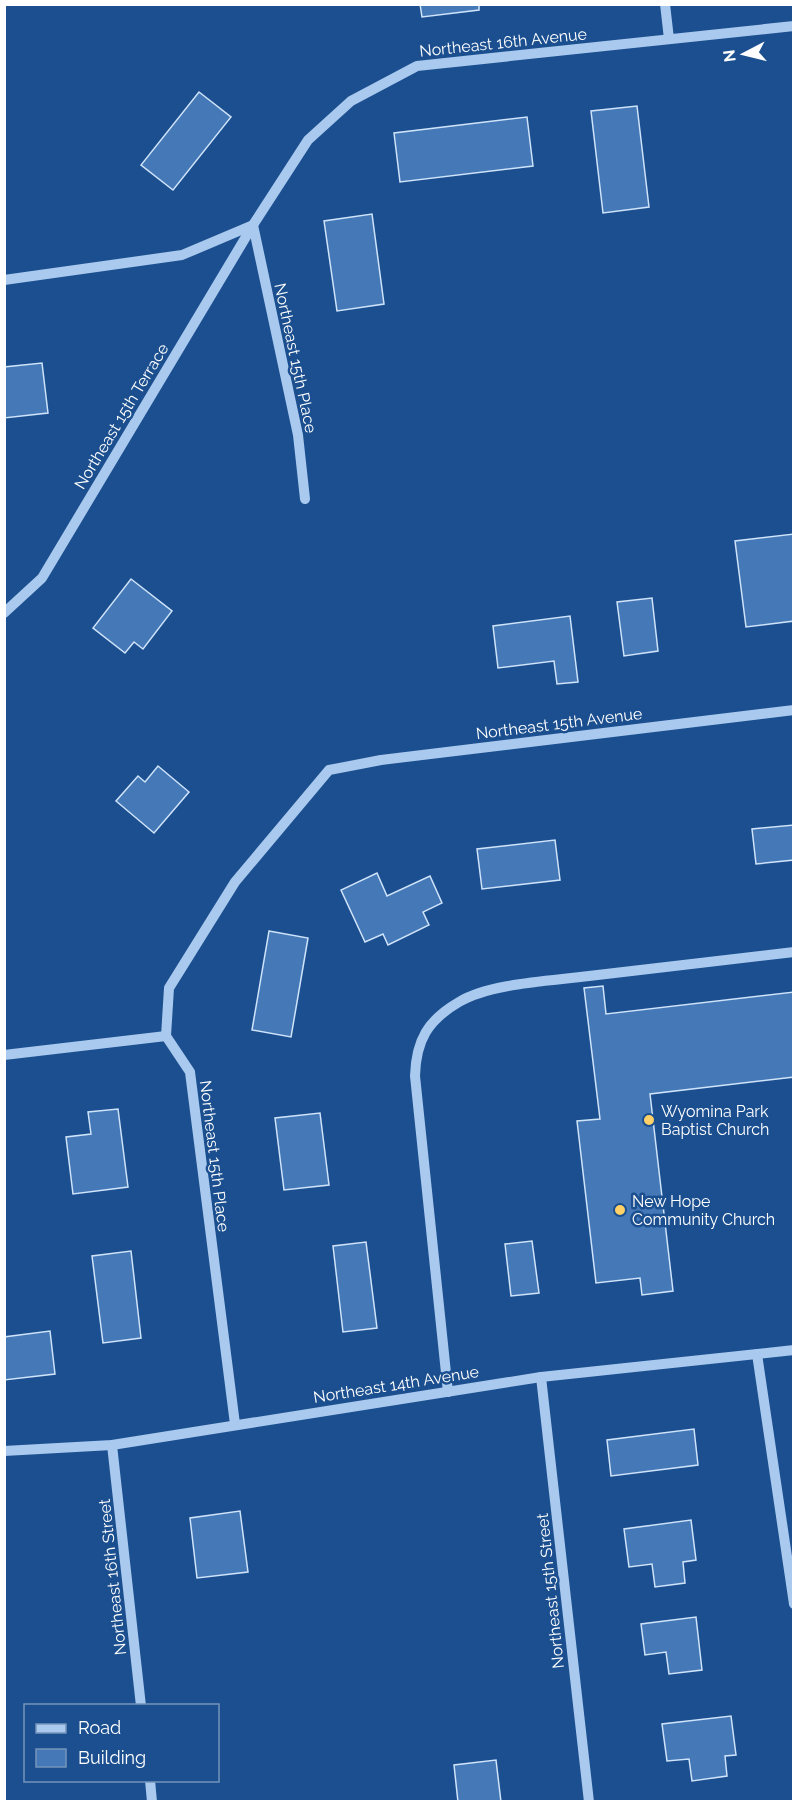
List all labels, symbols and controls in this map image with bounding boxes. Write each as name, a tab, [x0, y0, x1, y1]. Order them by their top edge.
street label: Northeast 16th Avenue	[418, 24, 588, 61]
north arrow	[714, 24, 774, 84]
text: N	[719, 49, 740, 63]
street label: Northeast 15th Place	[270, 281, 321, 435]
street label: Northeast 15th Terrace	[70, 340, 172, 493]
street label: Northeast 15th Avenue	[475, 704, 643, 743]
street label: Northeast 15th Place	[196, 1079, 233, 1233]
place label: Wyomina Park Baptist Church	[661, 1102, 769, 1139]
marker: Wyomina Park Baptist Church	[642, 1113, 656, 1127]
place label: New Hope Community Church	[632, 1192, 775, 1229]
marker: New Hope Community Church	[613, 1203, 627, 1217]
street label: Northeast 14th Avenue	[312, 1362, 480, 1407]
street label: Northeast 16th Street	[95, 1497, 130, 1656]
street label: Northeast 15th Street	[533, 1512, 568, 1670]
legend	[24, 1704, 219, 1782]
text: Road	[78, 1717, 121, 1738]
text: Building	[78, 1747, 146, 1768]

